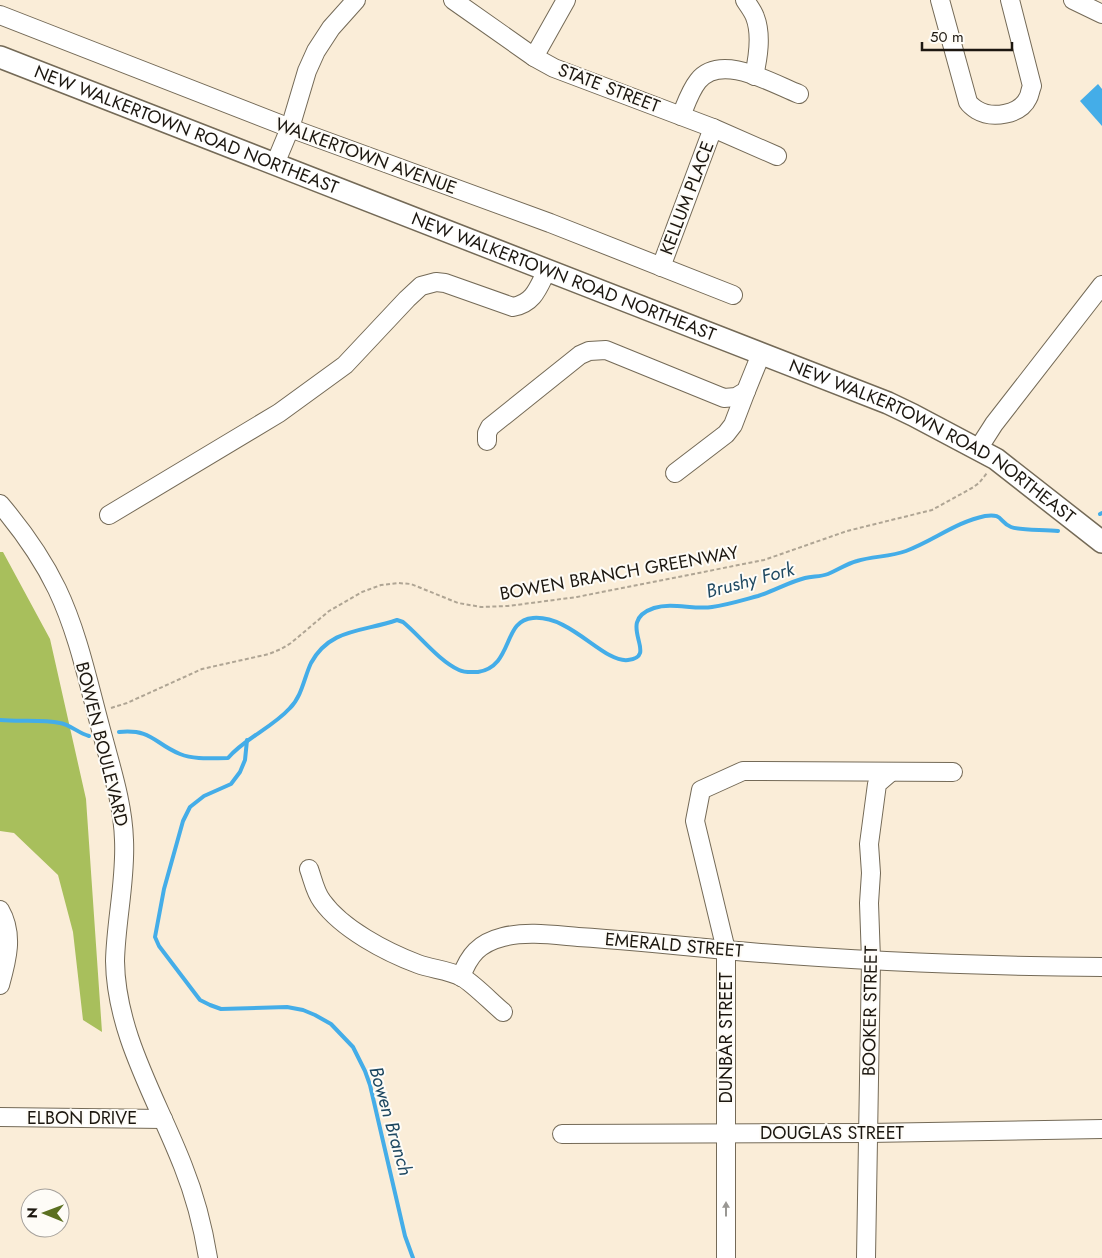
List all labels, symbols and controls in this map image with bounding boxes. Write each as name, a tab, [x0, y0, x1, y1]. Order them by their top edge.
scale bar	[922, 20, 1012, 52]
text: 50 m	[930, 26, 964, 48]
street label: STATE STREET	[554, 57, 664, 120]
street label: NEW WALKERTOWN ROAD NORTHEAST	[30, 59, 343, 201]
street label: WALKERTOWN AVENUE	[272, 111, 460, 201]
street label: KELLUM PLACE	[653, 138, 721, 258]
street label: NEW WALKERTOWN ROAD NORTHEAST	[408, 206, 720, 348]
street label: NEW WALKERTOWN ROAD NORTHEAST	[785, 353, 1081, 530]
street label: BOWEN BRANCH GREENWAY	[498, 539, 741, 607]
water label: Brushy Fork	[703, 555, 798, 605]
street label: BOWEN BOULEVARD	[69, 659, 135, 829]
street label: EMERALD STREET	[604, 926, 745, 964]
street label: BOOKER STREET	[856, 945, 884, 1076]
street label: DUNBAR STREET	[713, 972, 739, 1104]
water label: Bowen Branch	[363, 1063, 419, 1179]
street label: ELBON DRIVE	[27, 1105, 137, 1131]
street label: DOUGLAS STREET	[760, 1120, 905, 1146]
north arrow	[20, 1188, 70, 1238]
one-way arrow	[722, 1201, 730, 1217]
text: N	[22, 1207, 42, 1219]

